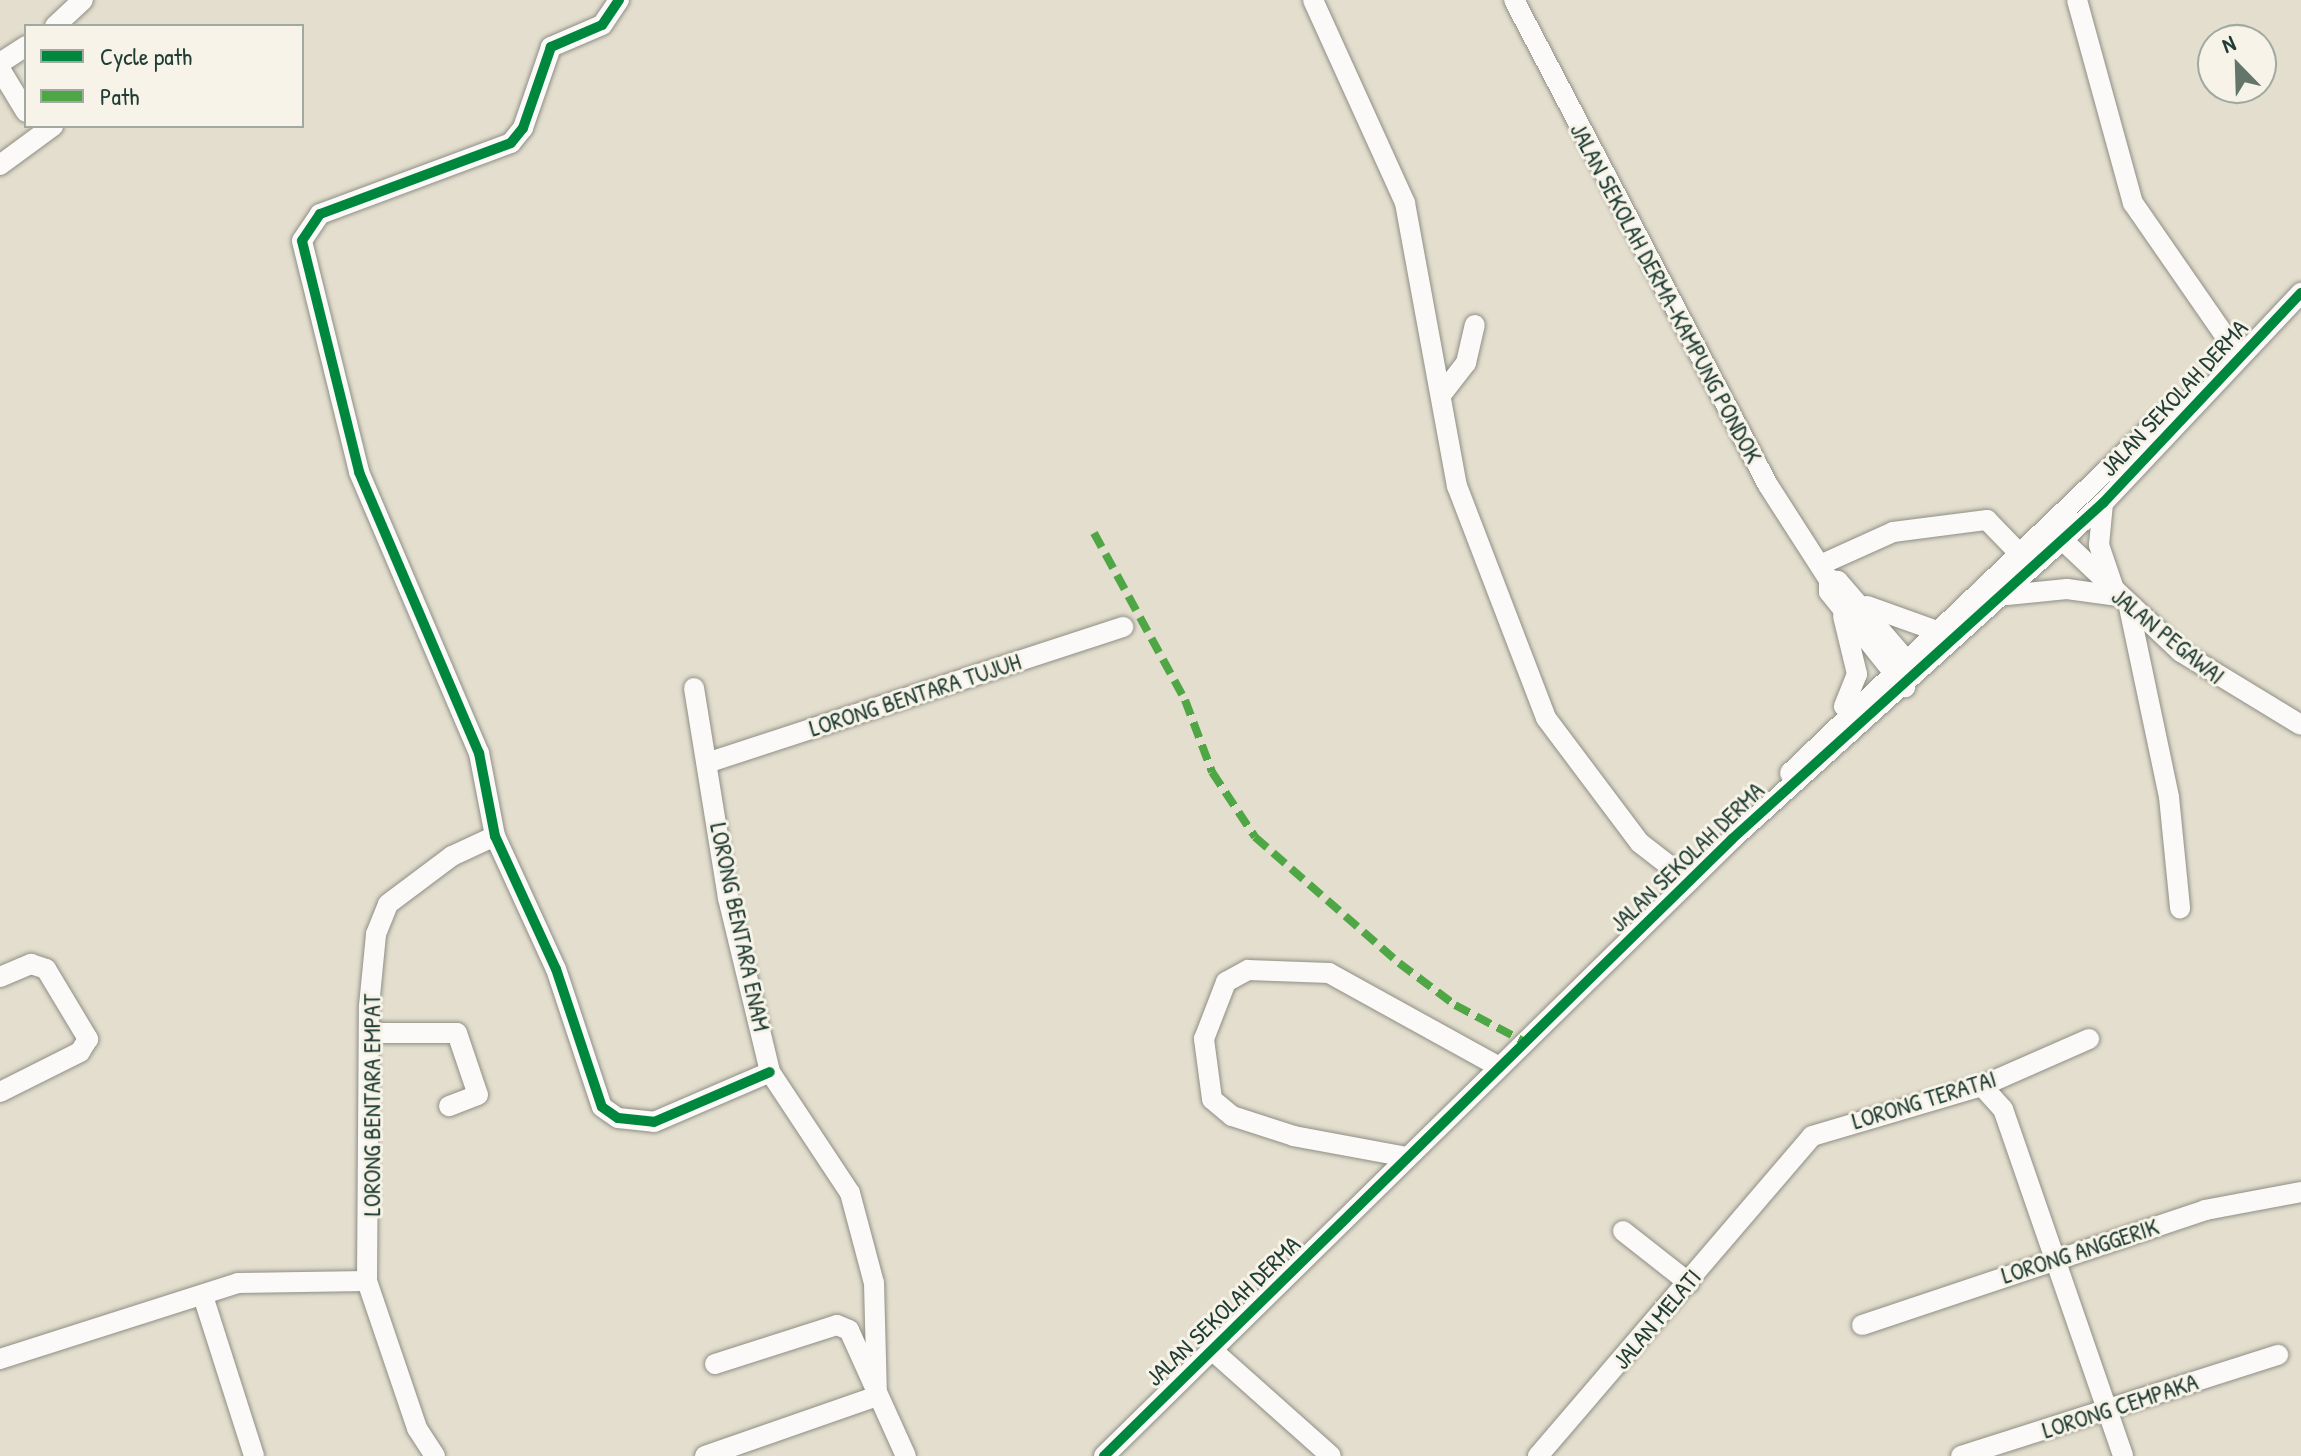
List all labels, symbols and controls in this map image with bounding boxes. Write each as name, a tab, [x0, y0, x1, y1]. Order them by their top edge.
legend	[24, 24, 304, 128]
north arrow	[2197, 24, 2277, 104]
text: N	[2217, 28, 2240, 60]
text: Cycle path	[100, 40, 192, 72]
text: Path	[100, 80, 139, 112]
street label: JALAN SEKOLAH DERMA-KAMPUNG PONDOK	[1564, 118, 1768, 468]
street label: JALAN SEKOLAH DERMA	[2094, 314, 2254, 482]
street label: JALAN PEGAWAI	[2106, 582, 2230, 690]
street label: LORONG BENTARA TUJUH	[806, 647, 1024, 743]
street label: JALAN SEKOLAH DERMA	[1604, 776, 1770, 938]
street label: LORONG BENTARA ENAM	[704, 820, 776, 1034]
street label: LORONG BENTARA EMPAT	[358, 994, 386, 1216]
street label: LORONG TERATAI	[1848, 1064, 2000, 1136]
street label: LORONG ANGGERIK	[1998, 1212, 2162, 1290]
street label: JALAN SEKOLAH DERMA	[1140, 1230, 1306, 1392]
street label: JALAN MELATI	[1607, 1263, 1707, 1375]
street label: LORONG CEMPAKA	[2039, 1367, 2201, 1445]

